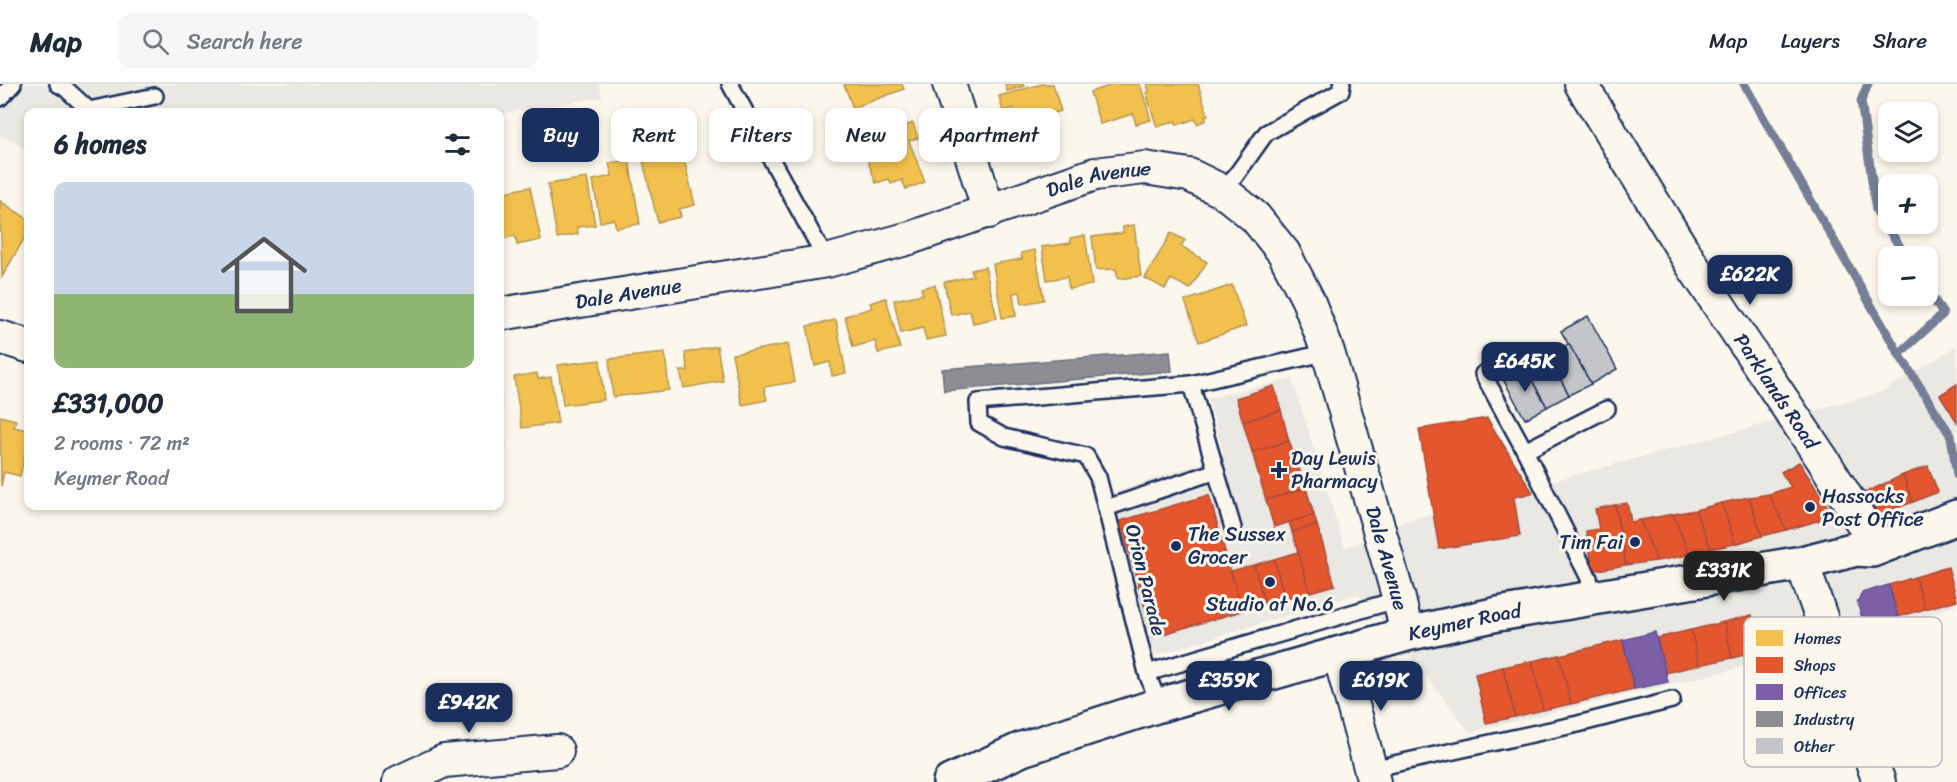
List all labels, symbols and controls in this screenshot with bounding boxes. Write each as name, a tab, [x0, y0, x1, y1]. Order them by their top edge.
search box	[118, 14, 538, 68]
text: Map	[30, 17, 82, 66]
text: Search here	[187, 22, 303, 61]
text: Map	[1709, 22, 1748, 60]
text: Layers	[1781, 22, 1840, 60]
text: Share	[1873, 22, 1927, 60]
icon: search	[139, 25, 172, 58]
map controls	[1878, 102, 1938, 306]
button: layers	[1878, 102, 1938, 162]
chip: Buy	[522, 108, 599, 162]
chip: Rent	[611, 108, 697, 162]
chip: Filters	[709, 108, 813, 162]
chip: New	[825, 108, 907, 162]
chip: Apartment	[919, 108, 1060, 162]
text: 6 homes	[54, 121, 146, 167]
icon: filters	[441, 128, 474, 161]
street label: Dale Avenue	[1041, 151, 1154, 208]
button: +	[1878, 174, 1938, 234]
icon: home	[210, 221, 318, 329]
button: −	[1878, 246, 1938, 306]
pin: £622K	[1708, 255, 1792, 306]
text: £622K	[1721, 257, 1779, 292]
street label: Dale Avenue	[573, 268, 684, 320]
street label: Parklands Road	[1724, 326, 1829, 458]
pin: £645K	[1483, 342, 1567, 393]
text: £645K	[1496, 344, 1554, 379]
text: £331,000	[54, 380, 164, 426]
text: 2 rooms · 72 m²	[54, 426, 190, 461]
place label: Day Lewis Pharmacy	[1291, 441, 1378, 499]
text: Keymer Road	[54, 461, 168, 496]
marker: Day Lewis Pharmacy	[1272, 463, 1286, 477]
place label: Hassocks Post Office	[1822, 479, 1924, 537]
marker: Hassocks Post Office	[1803, 500, 1817, 514]
street label: Dale Avenue	[1355, 502, 1418, 614]
place label: The Sussex Grocer	[1188, 517, 1286, 575]
street label: Orion Parade	[1115, 521, 1176, 640]
place label: Tim Fai	[1559, 525, 1623, 560]
marker: Tim Fai	[1628, 535, 1642, 549]
marker: The Sussex Grocer	[1169, 539, 1183, 553]
pin: £331K	[1682, 551, 1766, 602]
text: £331K	[1697, 553, 1751, 588]
marker: Studio at No.6	[1263, 575, 1277, 589]
place label: Studio at No.6	[1206, 587, 1334, 622]
street label: Keymer Road	[1405, 593, 1525, 651]
legend	[1744, 617, 1942, 767]
text: Homes	[1794, 624, 1842, 653]
text: Shops	[1794, 651, 1836, 680]
pin: £359K	[1187, 661, 1271, 712]
pin: £619K	[1339, 661, 1423, 712]
text: £359K	[1200, 663, 1258, 698]
text: £619K	[1354, 663, 1408, 698]
text: Offices	[1794, 678, 1847, 707]
pin: £942K	[427, 683, 511, 734]
text: £942K	[439, 685, 499, 720]
text: Industry	[1793, 705, 1855, 734]
text: Other	[1794, 732, 1836, 761]

